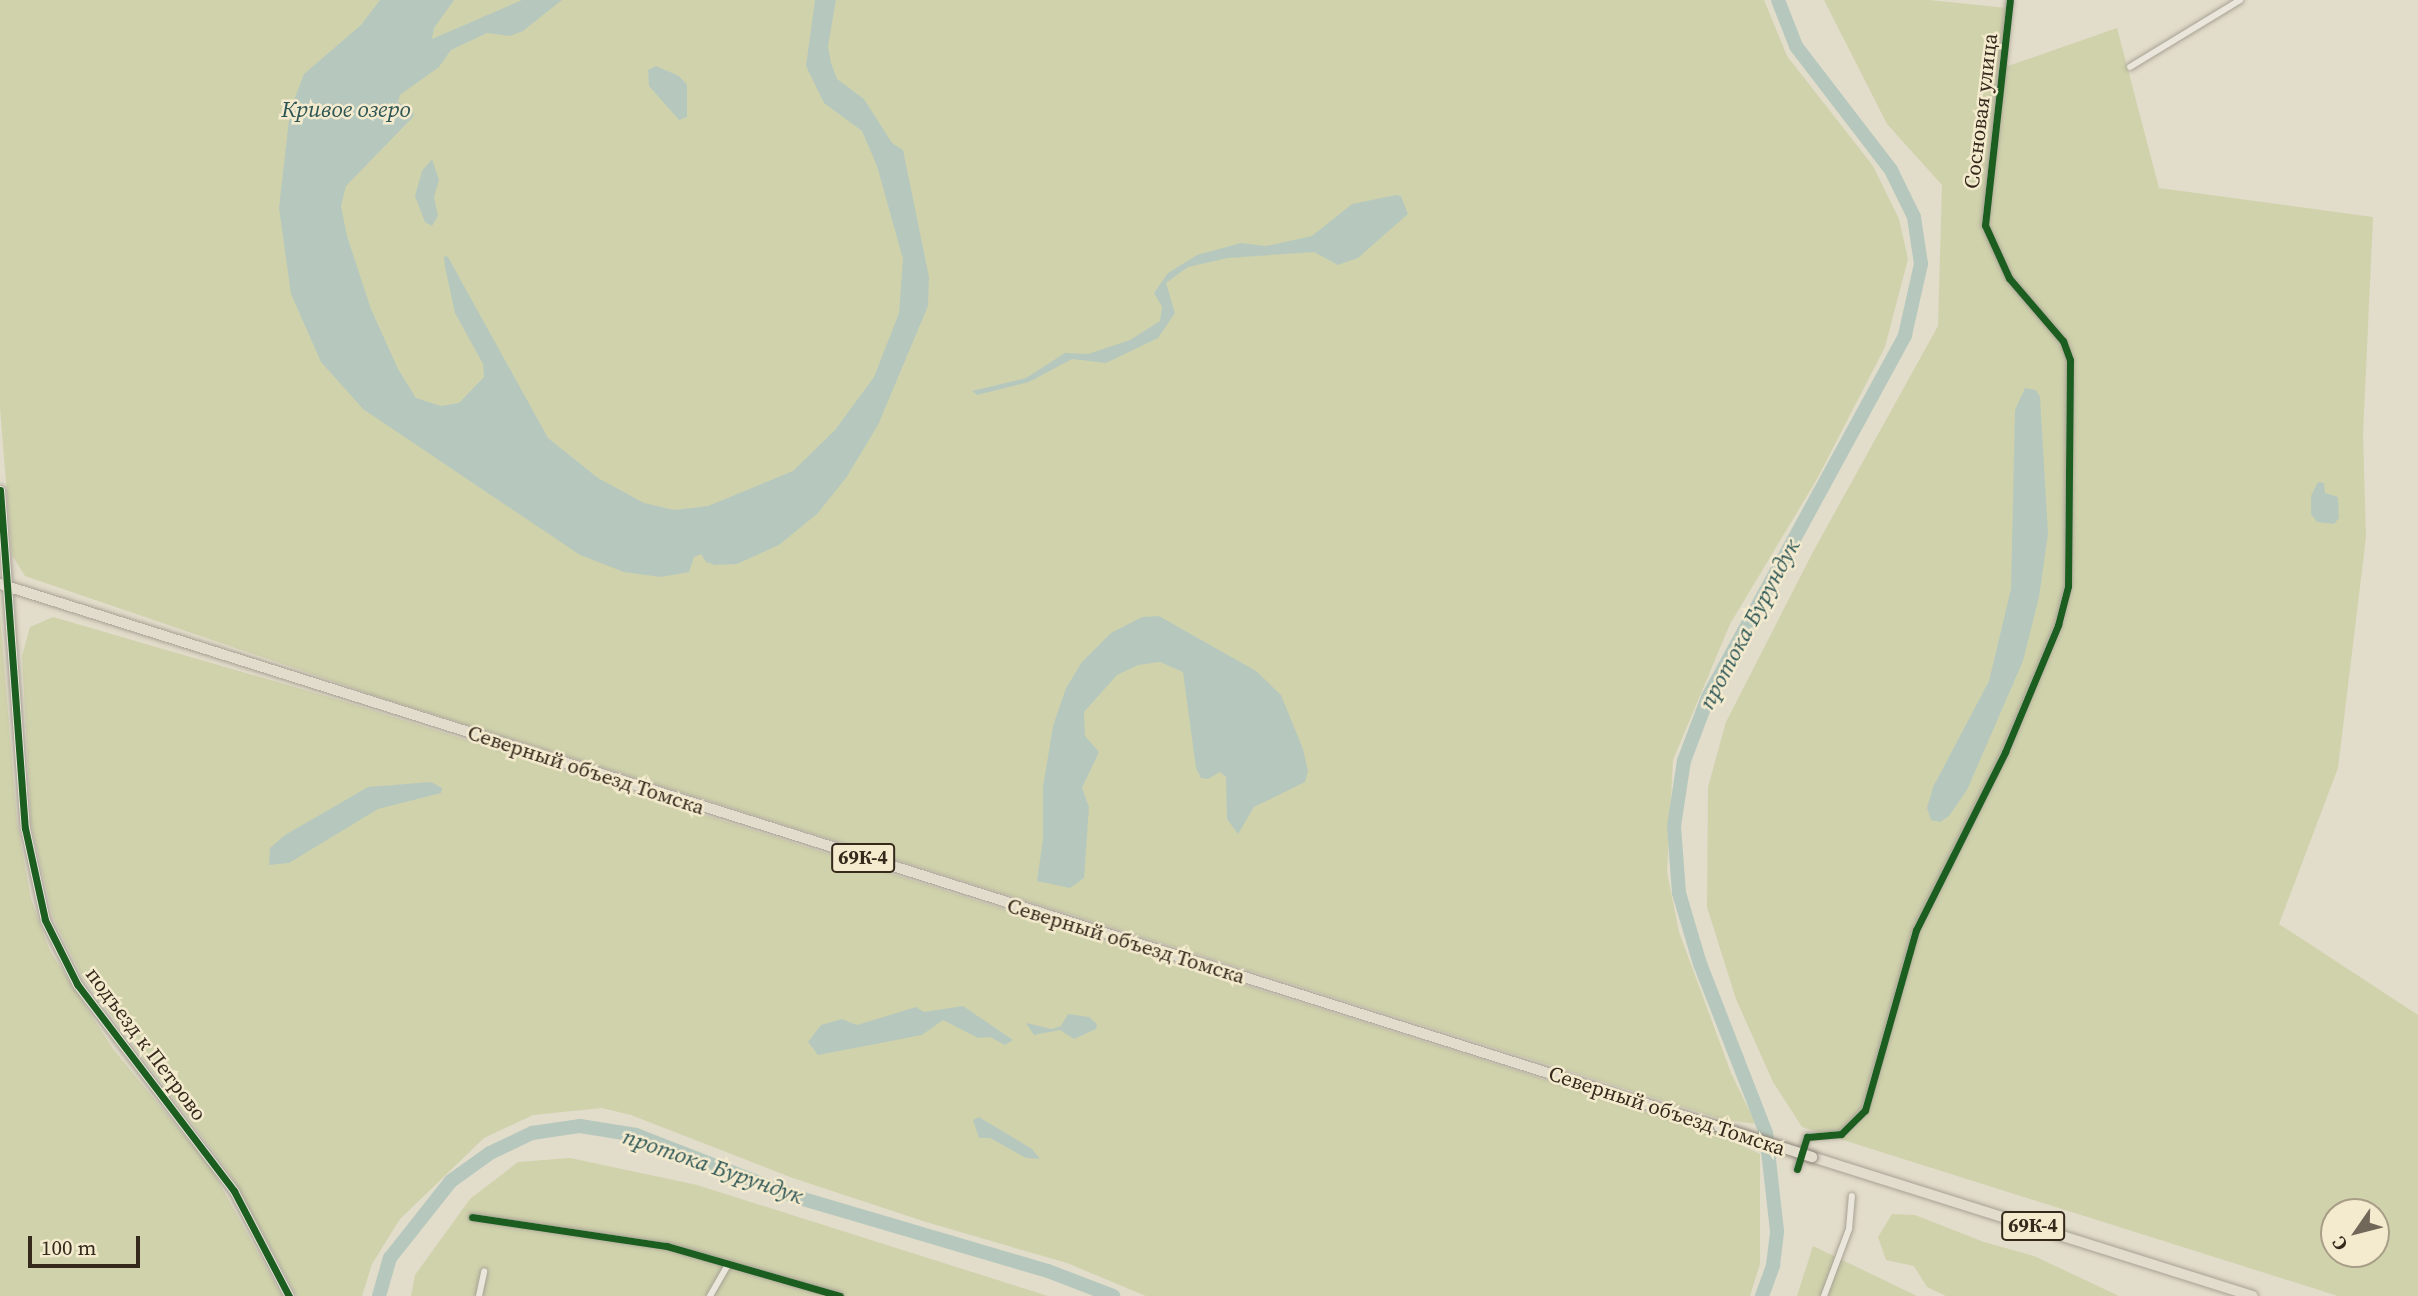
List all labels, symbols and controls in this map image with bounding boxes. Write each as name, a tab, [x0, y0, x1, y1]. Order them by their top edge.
street label: Сосновая улица	[1959, 32, 2003, 190]
water label: Кривое озеро	[281, 95, 411, 123]
water label: протока Бурундук	[1693, 534, 1805, 714]
street label: Северный объезд Томска	[464, 720, 708, 820]
road number: 69К-4	[830, 842, 896, 874]
street label: Северный объезд Томска	[1004, 893, 1248, 989]
street label: подъезд к Петрово	[80, 962, 212, 1126]
street label: Северный объезд Томска	[1545, 1061, 1789, 1161]
water label: протока Бурундук	[619, 1122, 807, 1210]
north arrow	[2320, 1198, 2390, 1268]
road number: 69К-4	[2000, 1210, 2066, 1242]
scale bar	[32, 1222, 144, 1266]
text: С	[2325, 1232, 2353, 1256]
text: 100 m	[41, 1233, 96, 1262]

